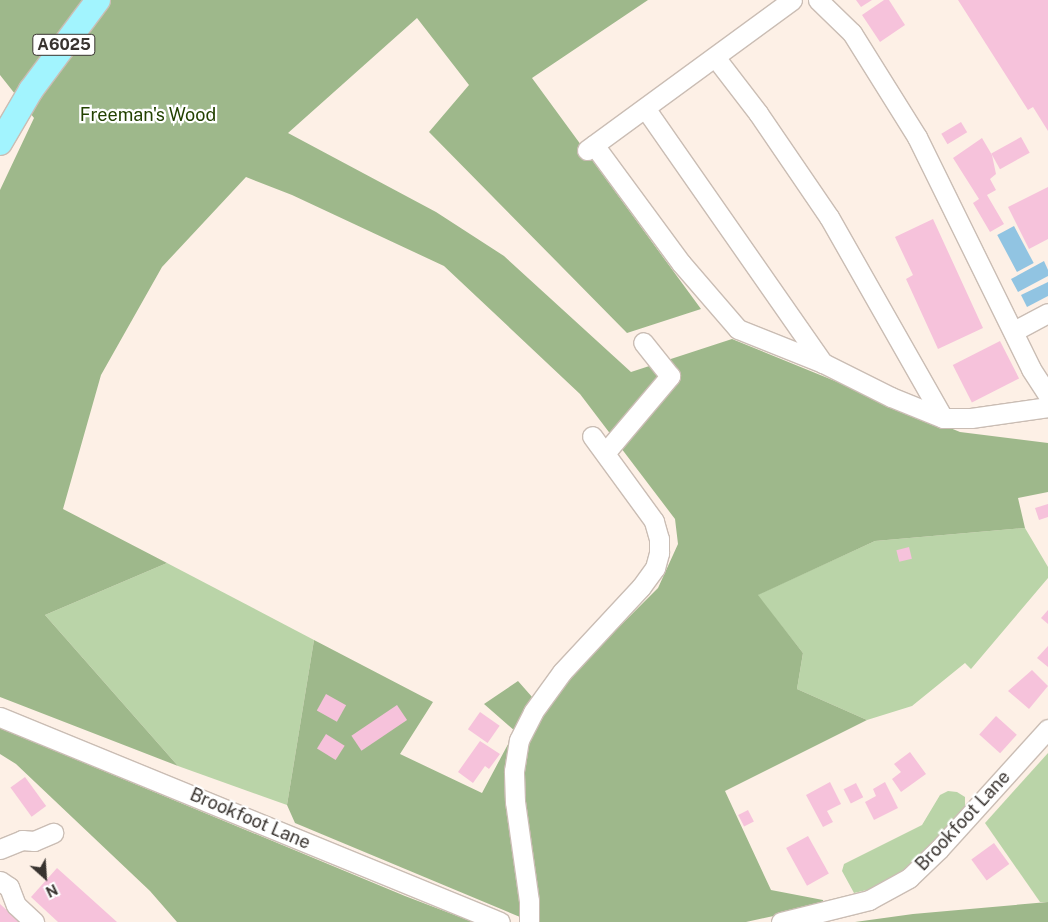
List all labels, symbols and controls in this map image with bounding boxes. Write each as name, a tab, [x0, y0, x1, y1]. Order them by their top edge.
road number: A6025	[32, 32, 96, 58]
park label: Freeman's Wood	[80, 104, 216, 126]
street label: Brookfoot Lane	[911, 767, 1015, 875]
street label: Brookfoot Lane	[187, 784, 313, 854]
north arrow	[20, 852, 70, 902]
text: N	[43, 881, 60, 900]

